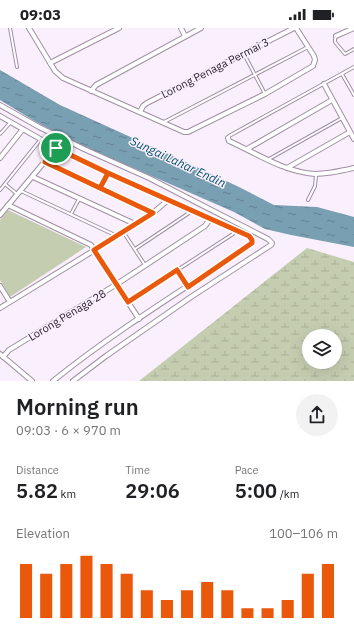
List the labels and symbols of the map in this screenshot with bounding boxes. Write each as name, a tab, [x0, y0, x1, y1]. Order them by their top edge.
street label: Lorong Penaga Permai 3	[159, 35, 271, 101]
pin	[39, 131, 73, 165]
water label: Sungai Lahar Endin	[128, 133, 229, 190]
street label: Lorong Penaga 28	[25, 286, 109, 344]

